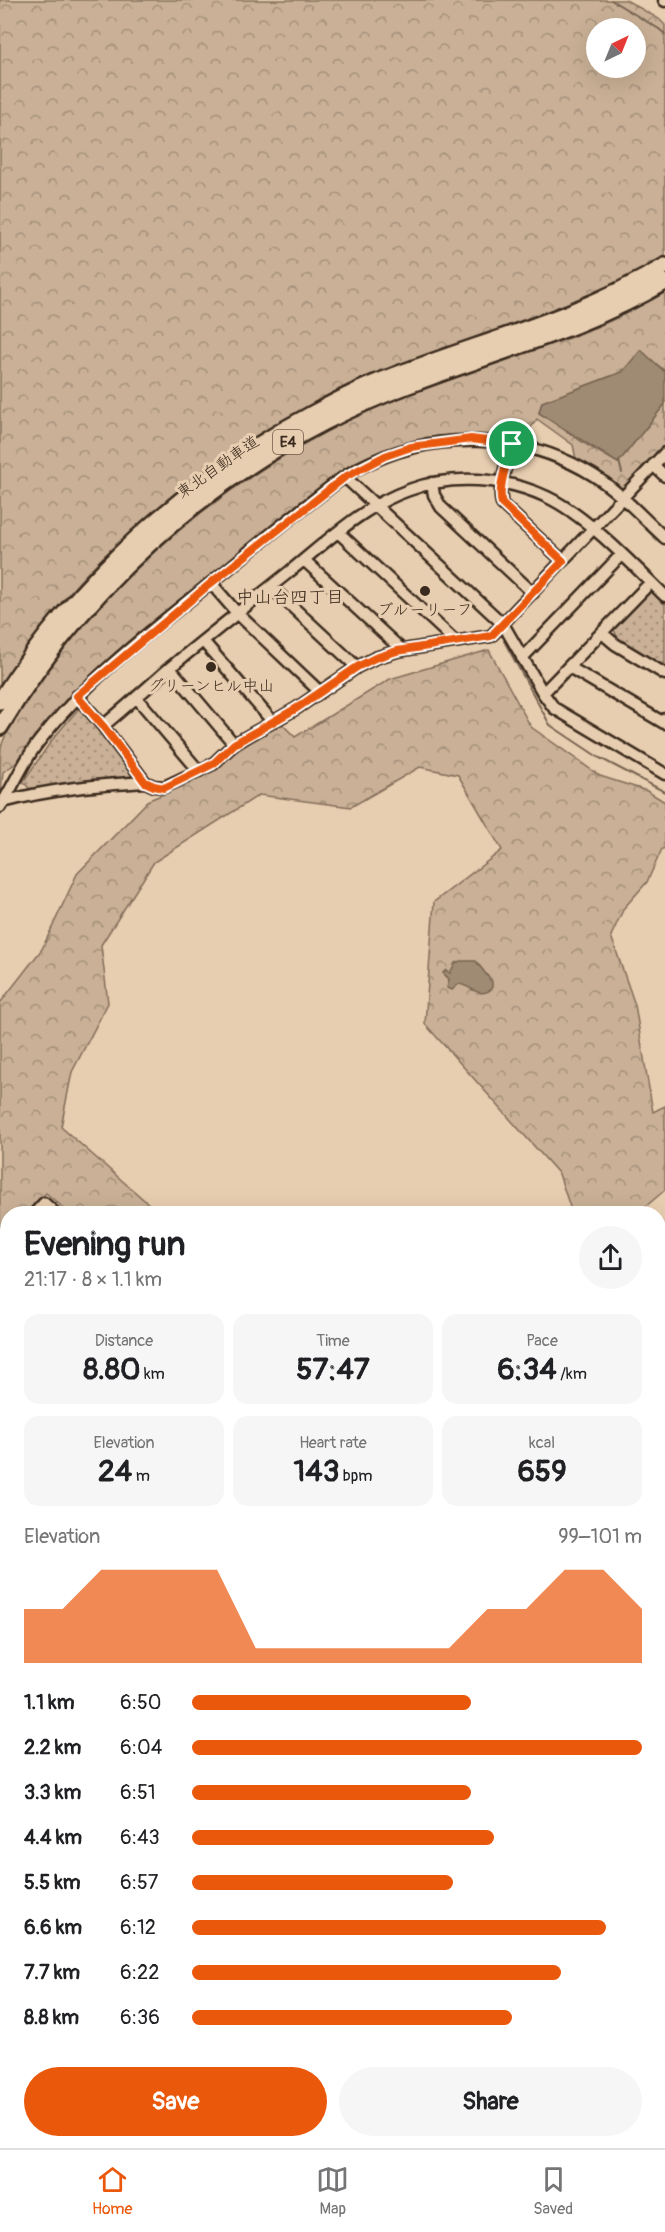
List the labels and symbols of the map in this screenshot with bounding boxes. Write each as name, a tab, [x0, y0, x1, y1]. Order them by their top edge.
north arrow	[586, 18, 646, 78]
pin	[486, 418, 537, 469]
road number: E4	[273, 430, 303, 454]
street label: 東北自動車道	[173, 431, 263, 503]
marker: ブルーリーフ	[418, 584, 432, 598]
district label: 中山台四丁目	[236, 586, 344, 609]
place label: ブルーリーフ	[377, 600, 473, 620]
marker: グリーンヒル中山	[204, 660, 218, 674]
place label: グリーンヒル中山	[148, 676, 274, 696]

